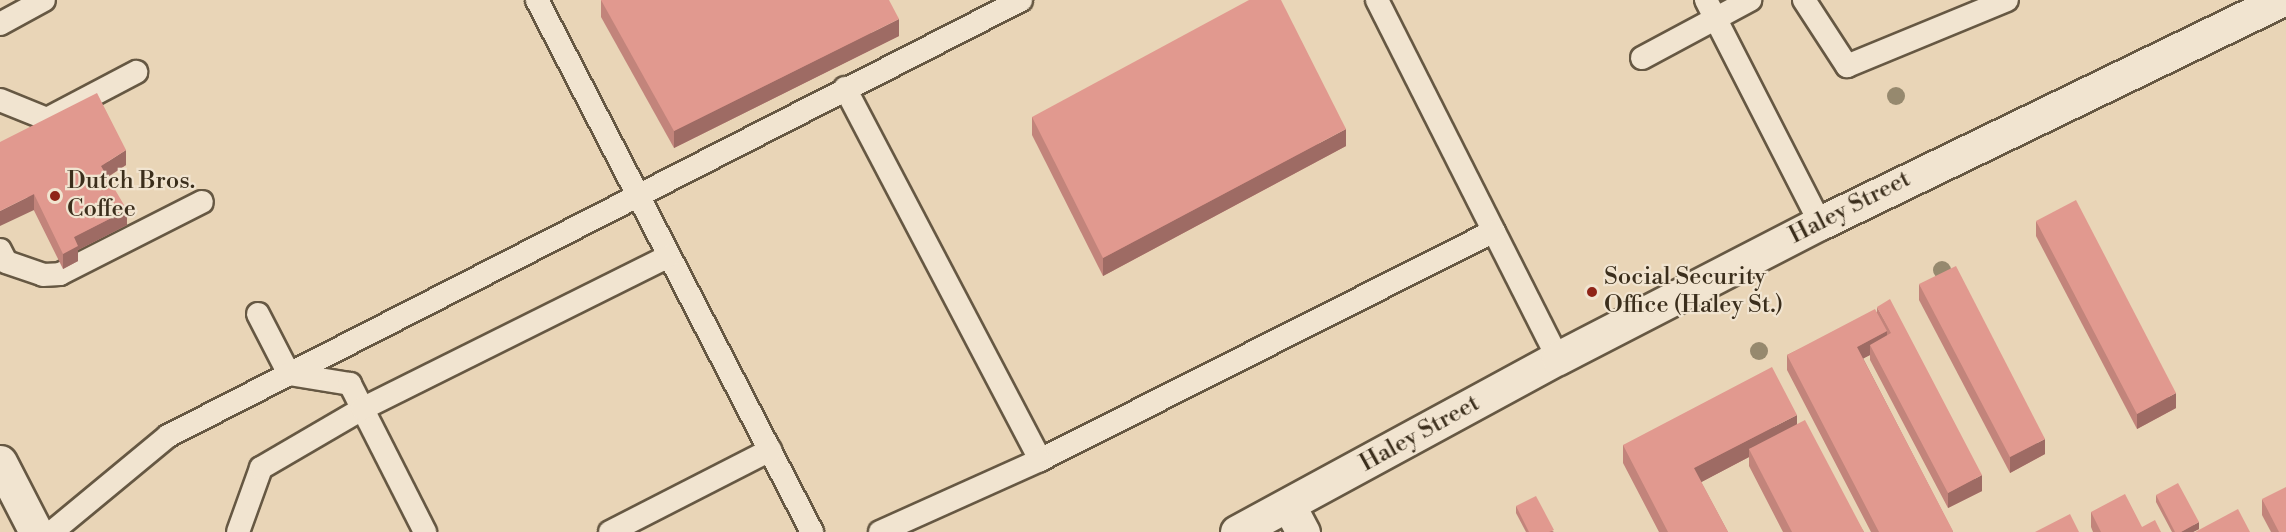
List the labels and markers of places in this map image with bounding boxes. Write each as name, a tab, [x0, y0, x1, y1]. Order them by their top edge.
place label: Dutch Bros. Coffee	[67, 168, 195, 224]
marker: Dutch Bros. Coffee	[48, 189, 62, 203]
place label: Social Security Office (Haley St.)	[1604, 264, 1783, 320]
marker: Social Security Office (Haley St.)	[1585, 285, 1599, 299]

